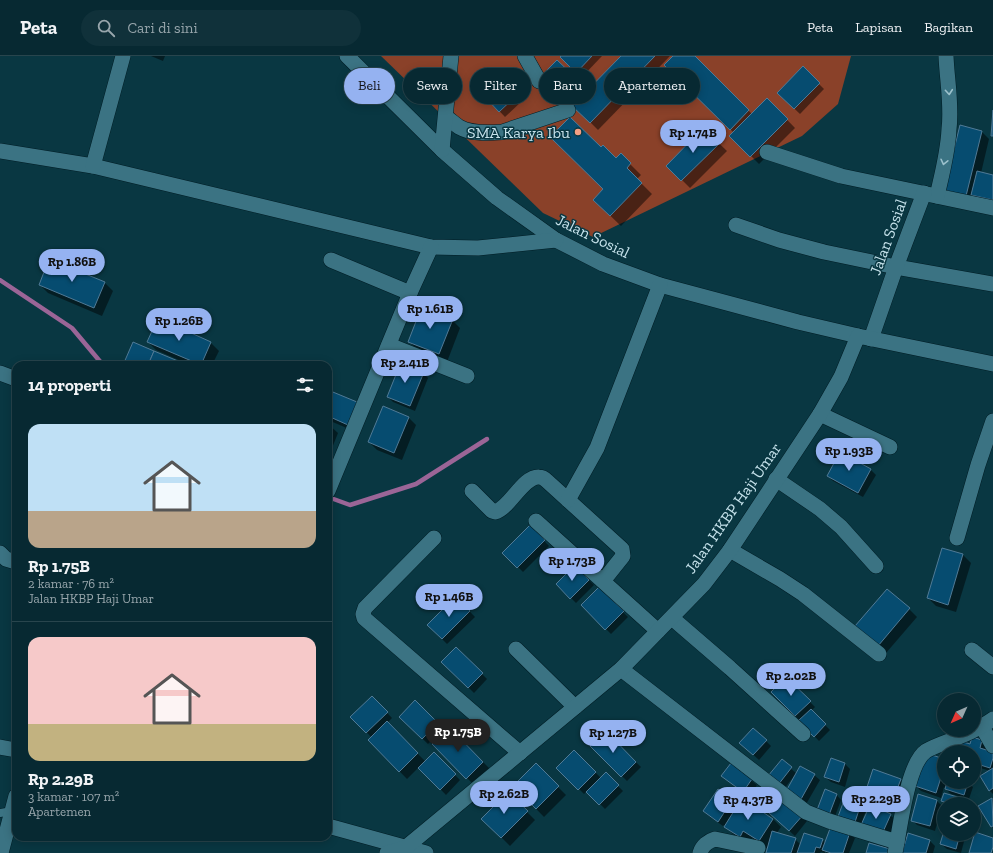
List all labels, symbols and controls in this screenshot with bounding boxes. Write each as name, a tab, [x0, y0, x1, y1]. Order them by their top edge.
search box	[81, 10, 361, 46]
text: Peta	[20, 16, 57, 39]
icon: search	[95, 17, 117, 39]
text: Cari di sini	[127, 19, 198, 37]
text: Peta	[807, 19, 833, 36]
text: Lapisan	[855, 19, 902, 36]
text: Bagikan	[924, 19, 973, 36]
chip: Beli	[344, 68, 395, 104]
chip: Sewa	[403, 68, 462, 104]
chip: Filter	[470, 68, 531, 104]
chip: Baru	[539, 68, 596, 104]
chip: Apartemen	[604, 68, 700, 104]
one-way arrow	[944, 89, 953, 95]
pin: Rp 1.74B	[652, 120, 734, 154]
place label: SMA Karya Ibu	[467, 123, 570, 142]
text: Rp 1.74B	[669, 125, 717, 140]
marker: SMA Karya Ibu	[573, 127, 583, 137]
one-way arrow	[941, 159, 949, 165]
street label: Jalan Sosial	[865, 196, 911, 278]
street label: Jalan Sosial	[553, 210, 633, 262]
pin: Rp 1.86B	[31, 249, 113, 283]
text: Rp 1.86B	[48, 254, 96, 269]
pin: Rp 1.61B	[389, 296, 471, 330]
text: Rp 1.61B	[407, 301, 453, 316]
pin: Rp 1.26B	[138, 308, 220, 342]
text: Rp 1.26B	[155, 313, 203, 328]
pin: Rp 2.41B	[364, 350, 446, 384]
text: Rp 2.41B	[381, 355, 429, 370]
icon: filters	[294, 374, 316, 396]
text: 14 properti	[28, 375, 111, 395]
pin: Rp 1.93B	[808, 438, 890, 472]
street label: Jalan HKBP Haji Umar	[681, 439, 785, 577]
text: Rp 1.93B	[825, 443, 873, 458]
icon: home	[136, 450, 208, 522]
pin: Rp 1.73B	[531, 548, 613, 582]
text: Rp 1.73B	[548, 553, 596, 568]
text: Rp 1.75B	[28, 556, 90, 576]
text: 2 kamar · 76 m²	[28, 576, 114, 591]
pin: Rp 1.46B	[408, 584, 490, 618]
text: Rp 1.46B	[425, 589, 473, 604]
text: Jalan HKBP Haji Umar	[28, 591, 154, 606]
icon: home	[136, 663, 208, 735]
pin: Rp 2.02B	[750, 663, 832, 697]
text: Rp 2.02B	[766, 668, 816, 683]
north arrow	[937, 693, 981, 737]
map controls	[937, 693, 981, 841]
pin: Rp 1.75B	[417, 719, 499, 753]
pin: Rp 1.27B	[572, 720, 654, 754]
text: Rp 1.75B	[434, 724, 482, 739]
text: Rp 1.27B	[589, 725, 637, 740]
button: locate	[937, 745, 981, 789]
text: Rp 2.29B	[28, 769, 94, 789]
pin: Rp 2.62B	[463, 781, 545, 815]
text: Rp 2.62B	[479, 786, 529, 801]
pin: Rp 2.29B	[835, 786, 917, 820]
pin: Rp 4.37B	[707, 787, 789, 821]
text: 3 kamar · 107 m²	[28, 789, 119, 804]
text: Rp 2.29B	[851, 791, 901, 806]
text: Rp 4.37B	[723, 792, 773, 807]
button: layers	[937, 797, 981, 841]
text: Apartemen	[28, 804, 91, 819]

